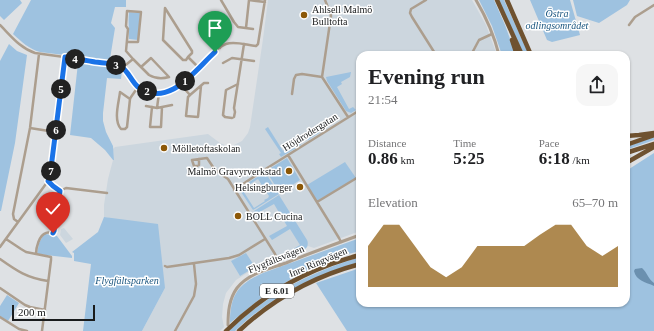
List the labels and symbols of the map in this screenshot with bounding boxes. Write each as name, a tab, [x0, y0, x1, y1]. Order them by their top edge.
place label: Ahlsell Malmö Bulltofta	[312, 4, 372, 27]
park label: Östra odlingsområdet	[526, 8, 589, 31]
marker: Ahlsell Malmö Bulltofta	[299, 10, 309, 20]
pin	[198, 11, 232, 52]
pin: 4	[65, 49, 85, 69]
pin: 3	[106, 55, 126, 75]
pin: 1	[175, 71, 195, 91]
pin: 5	[51, 79, 71, 99]
pin: 2	[137, 81, 157, 101]
street label: Höjdrodergatan	[281, 111, 339, 153]
pin: 6	[46, 120, 66, 140]
marker: Mölletoftaskolan	[159, 143, 169, 153]
place label: Mölletoftaskolan	[172, 143, 240, 154]
pin: 7	[41, 161, 61, 181]
place label: Malmö Gravyrverkstad	[187, 166, 281, 177]
marker: Malmö Gravyrverkstad	[284, 166, 294, 176]
place label: Helsingburger	[235, 182, 293, 193]
marker: Helsingburger	[295, 182, 305, 192]
pin	[36, 192, 70, 233]
marker: BOLL Cucina	[233, 211, 243, 221]
place label: BOLL Cucina	[246, 211, 303, 222]
street label: Flygfältsvägen	[246, 243, 306, 275]
street label: Inre Ringvägen	[287, 245, 349, 279]
park label: Flygfältsparken	[94, 275, 159, 286]
road number: E 6.01	[260, 284, 294, 298]
scale bar	[12, 303, 95, 322]

